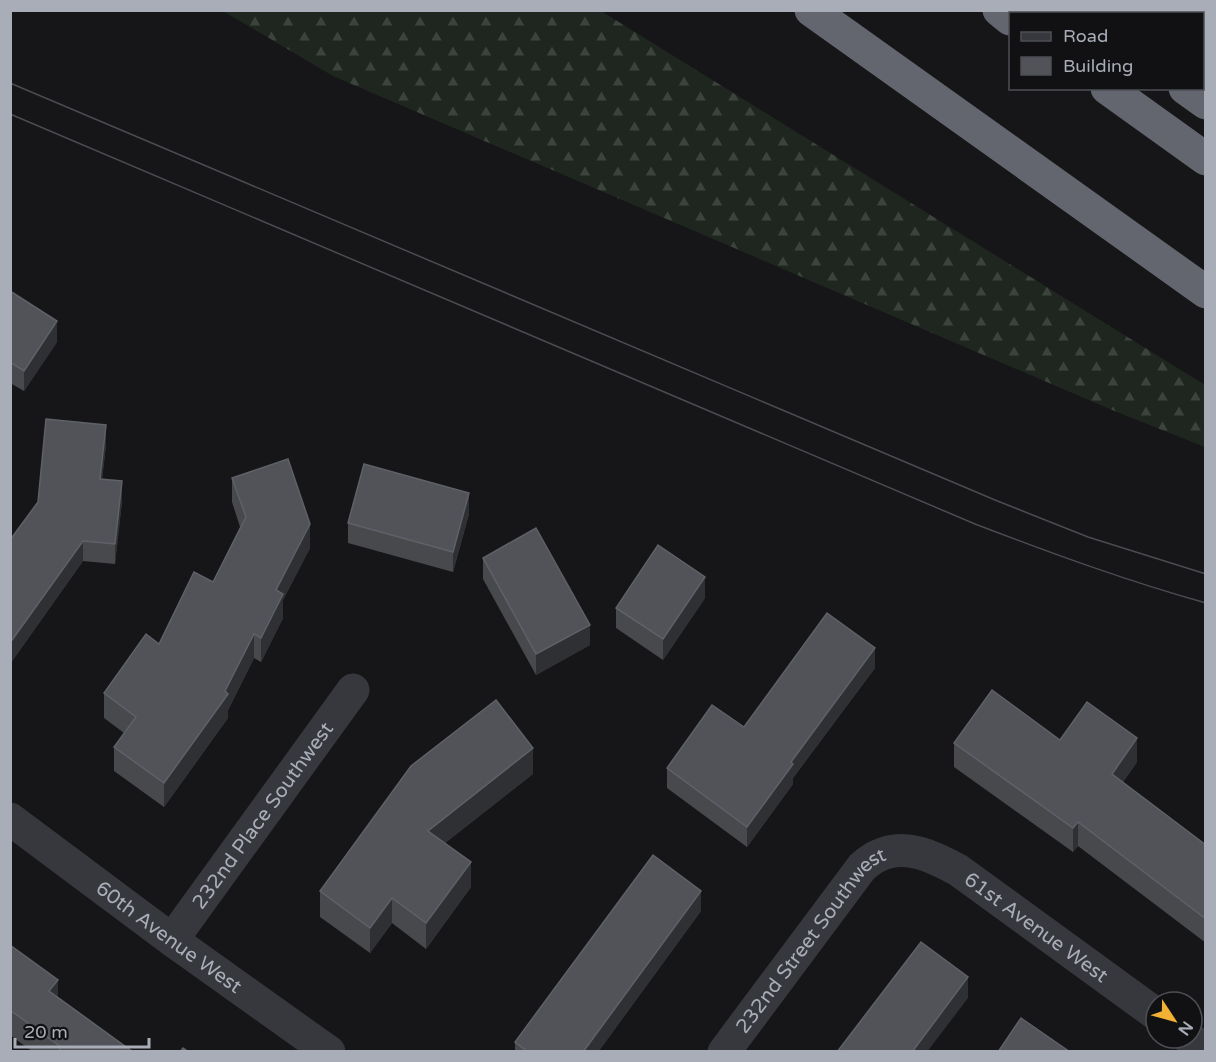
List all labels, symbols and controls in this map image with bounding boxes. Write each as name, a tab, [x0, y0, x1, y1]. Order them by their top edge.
legend	[1009, 12, 1204, 90]
text: Road	[1063, 25, 1108, 47]
text: Building	[1063, 55, 1133, 77]
street label: 232nd Place Southwest	[187, 717, 339, 914]
street label: 232nd Street Southwest	[731, 843, 890, 1038]
street label: 61st Avenue West	[959, 867, 1113, 988]
street label: 60th Avenue West	[91, 876, 246, 999]
north arrow	[1144, 990, 1204, 1050]
scale bar	[15, 1011, 148, 1049]
text: N	[1173, 1017, 1197, 1039]
text: 20 m	[24, 1021, 68, 1043]

